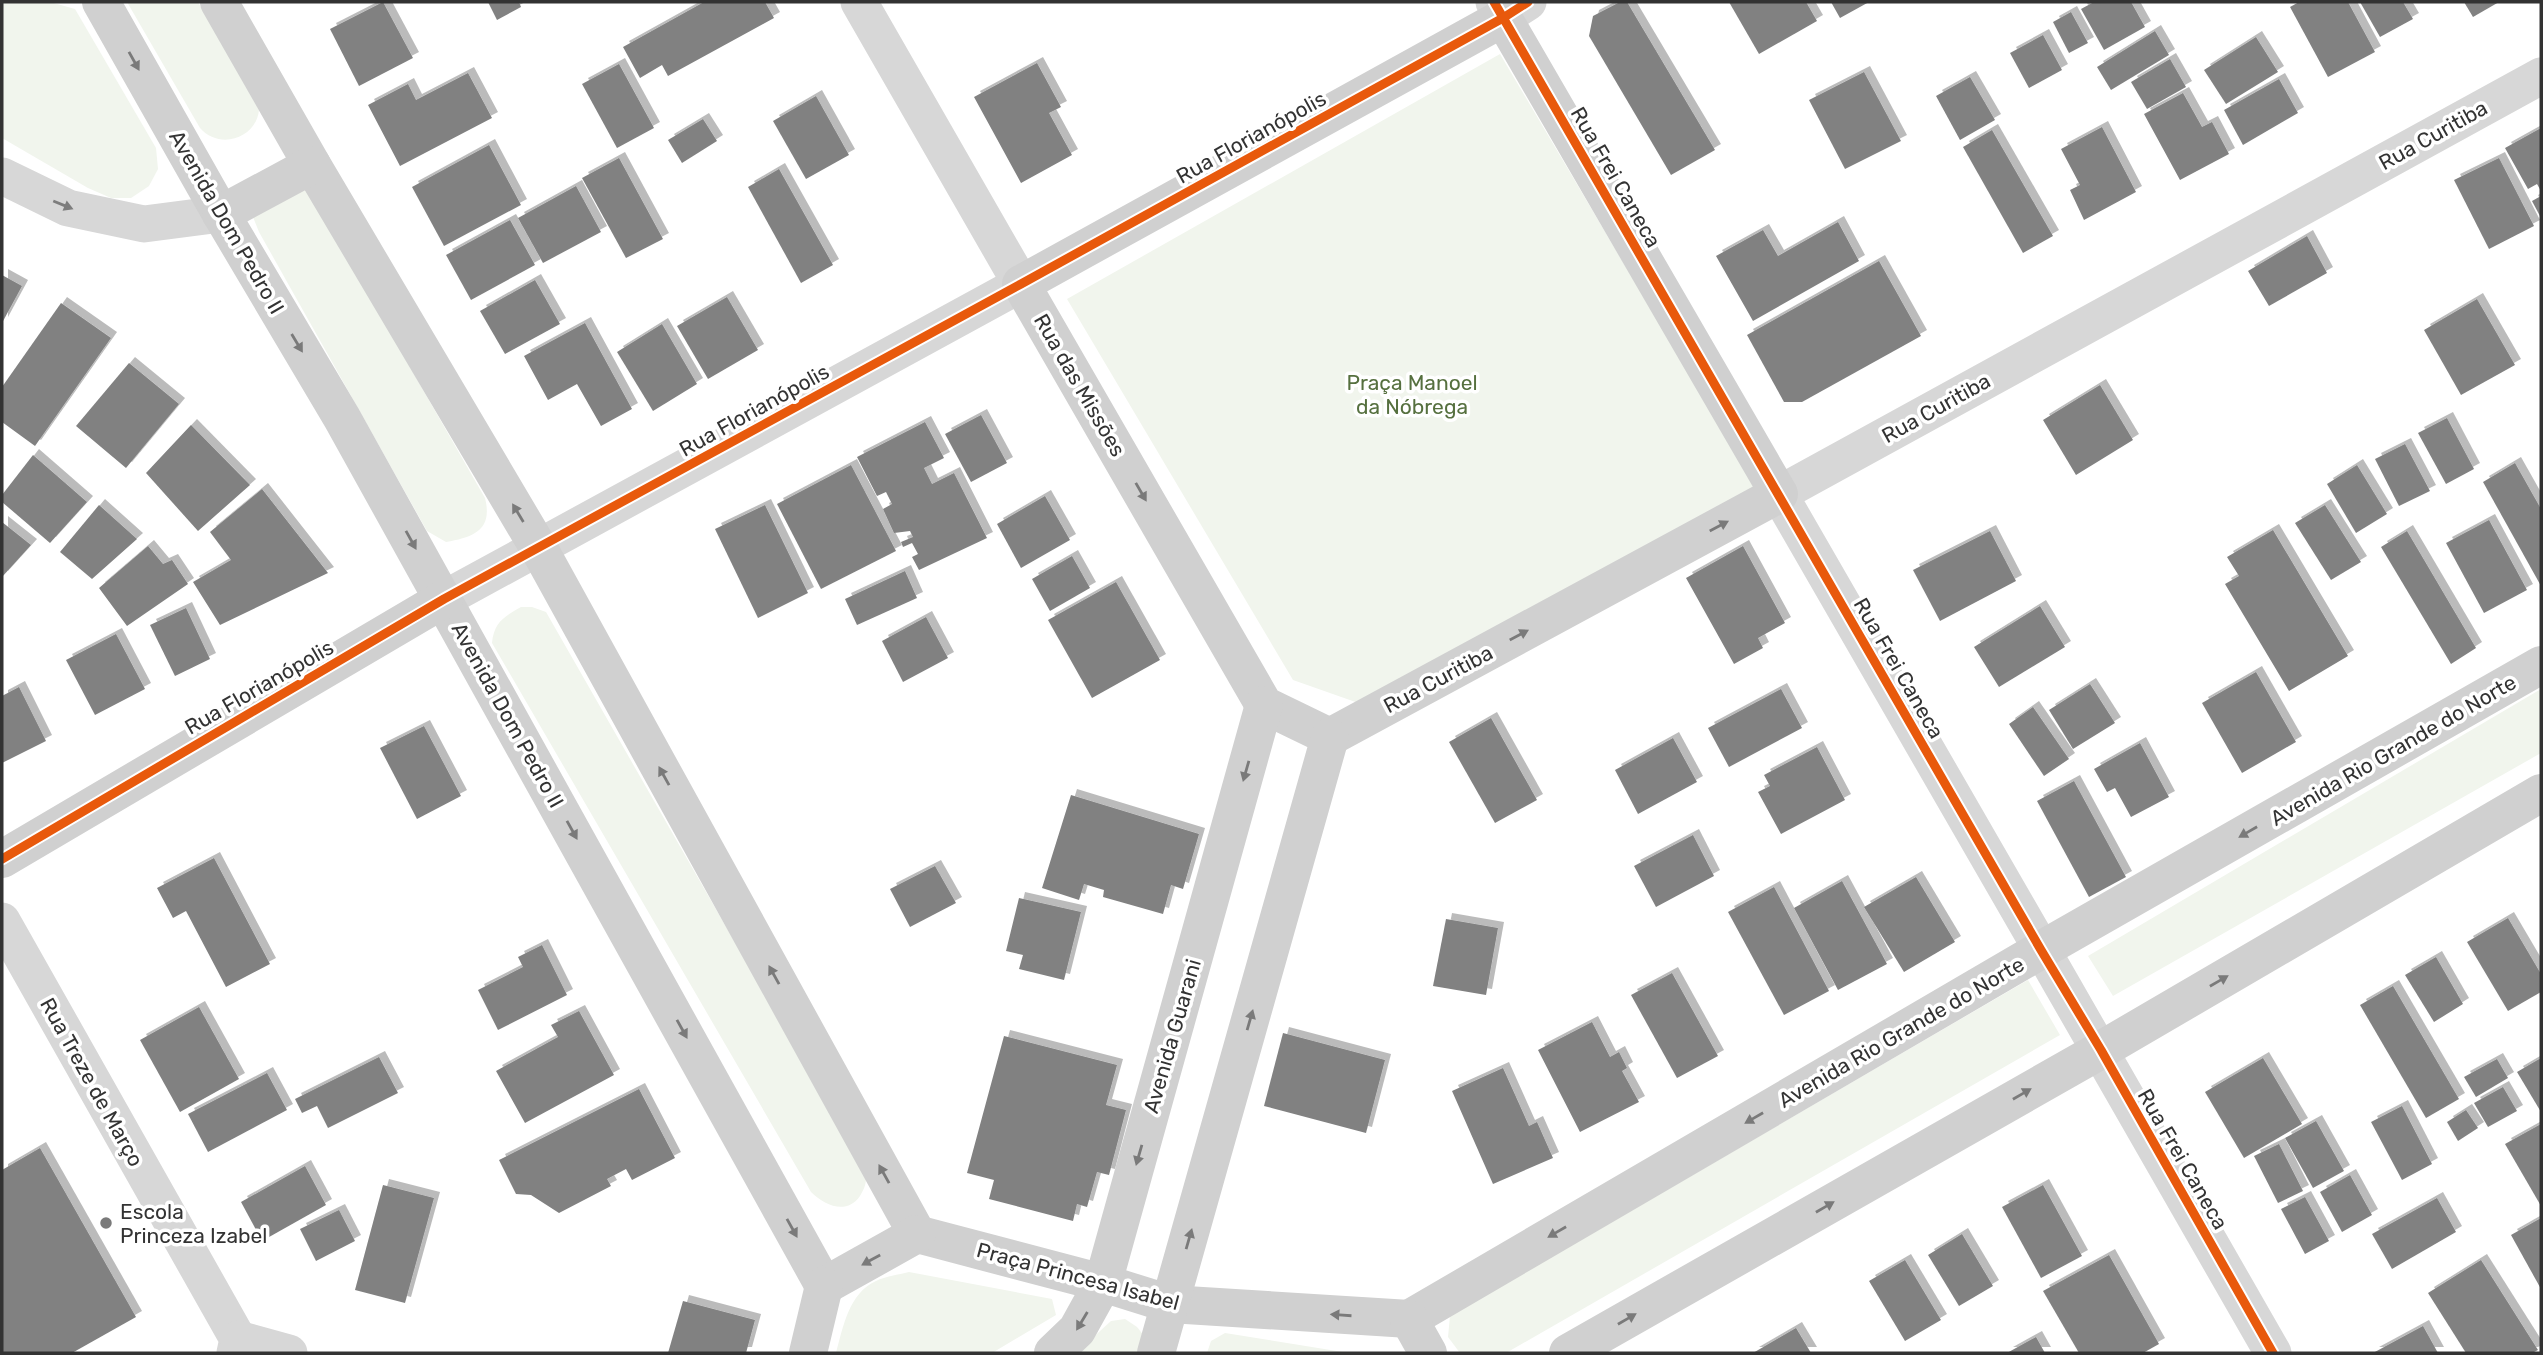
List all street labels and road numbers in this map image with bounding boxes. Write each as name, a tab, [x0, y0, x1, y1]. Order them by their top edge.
street label: Rua Florianópolis	[1172, 85, 1330, 189]
street label: Rua Curitiba	[2374, 95, 2492, 175]
street label: Rua Frei Caneca	[1566, 102, 1666, 252]
street label: Avenida Dom Pedro II	[164, 126, 290, 318]
street label: Rua das Missões	[1029, 309, 1131, 461]
street label: Rua Florianópolis	[675, 358, 833, 462]
street label: Rua Curitiba	[1877, 368, 1995, 448]
street label: Rua Frei Caneca	[1849, 593, 1949, 743]
street label: Avenida Dom Pedro II	[447, 618, 569, 812]
street label: Rua Florianópolis	[180, 634, 338, 740]
street label: Rua Curitiba	[1379, 640, 1497, 718]
street label: Avenida Rio Grande do Norte	[2266, 669, 2520, 831]
street label: Avenida Rio Grande do Norte	[1774, 951, 2028, 1113]
street label: Avenida Guarani	[1138, 956, 1206, 1116]
street label: Rua Treze de Março	[35, 993, 149, 1171]
street label: Rua Frei Caneca	[2133, 1084, 2233, 1234]
street label: Praça Princesa Isabel	[974, 1237, 1182, 1315]

